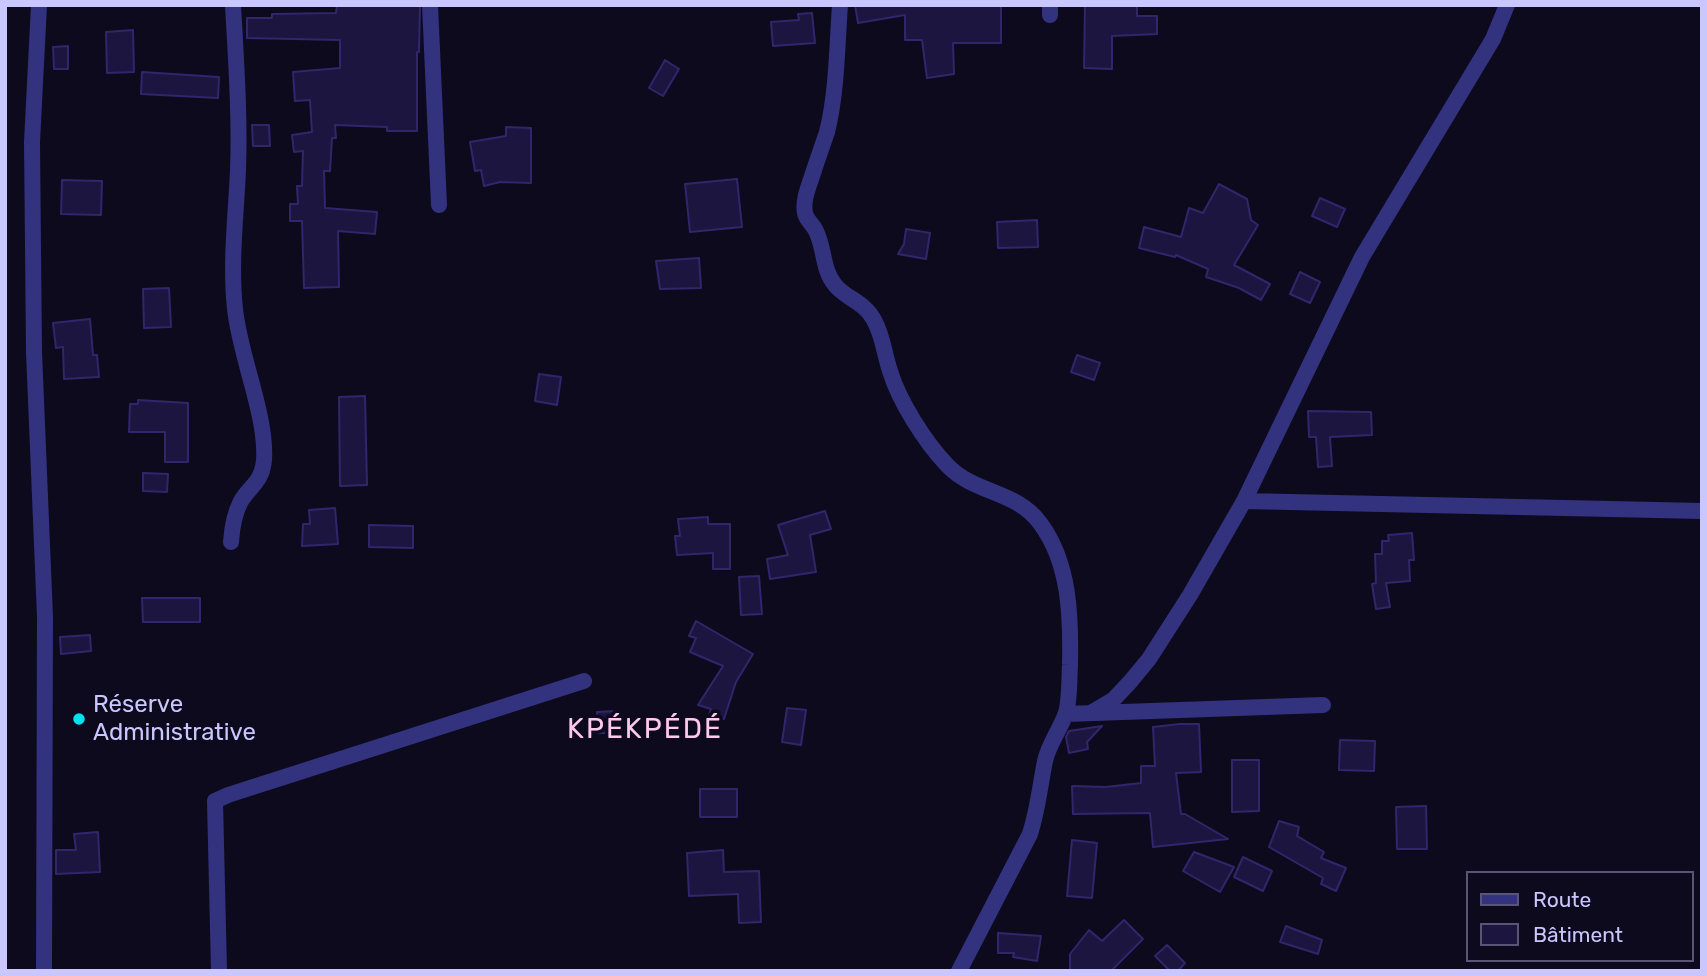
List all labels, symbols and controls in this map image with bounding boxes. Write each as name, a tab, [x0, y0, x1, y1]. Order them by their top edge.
place label: Réserve Administrative	[93, 691, 256, 747]
marker: Réserve Administrative	[71, 711, 87, 727]
district label: KPÉKPÉDÉ	[568, 713, 722, 747]
legend	[1466, 871, 1693, 962]
text: Route	[1533, 887, 1591, 912]
text: Bâtiment	[1533, 922, 1623, 947]

